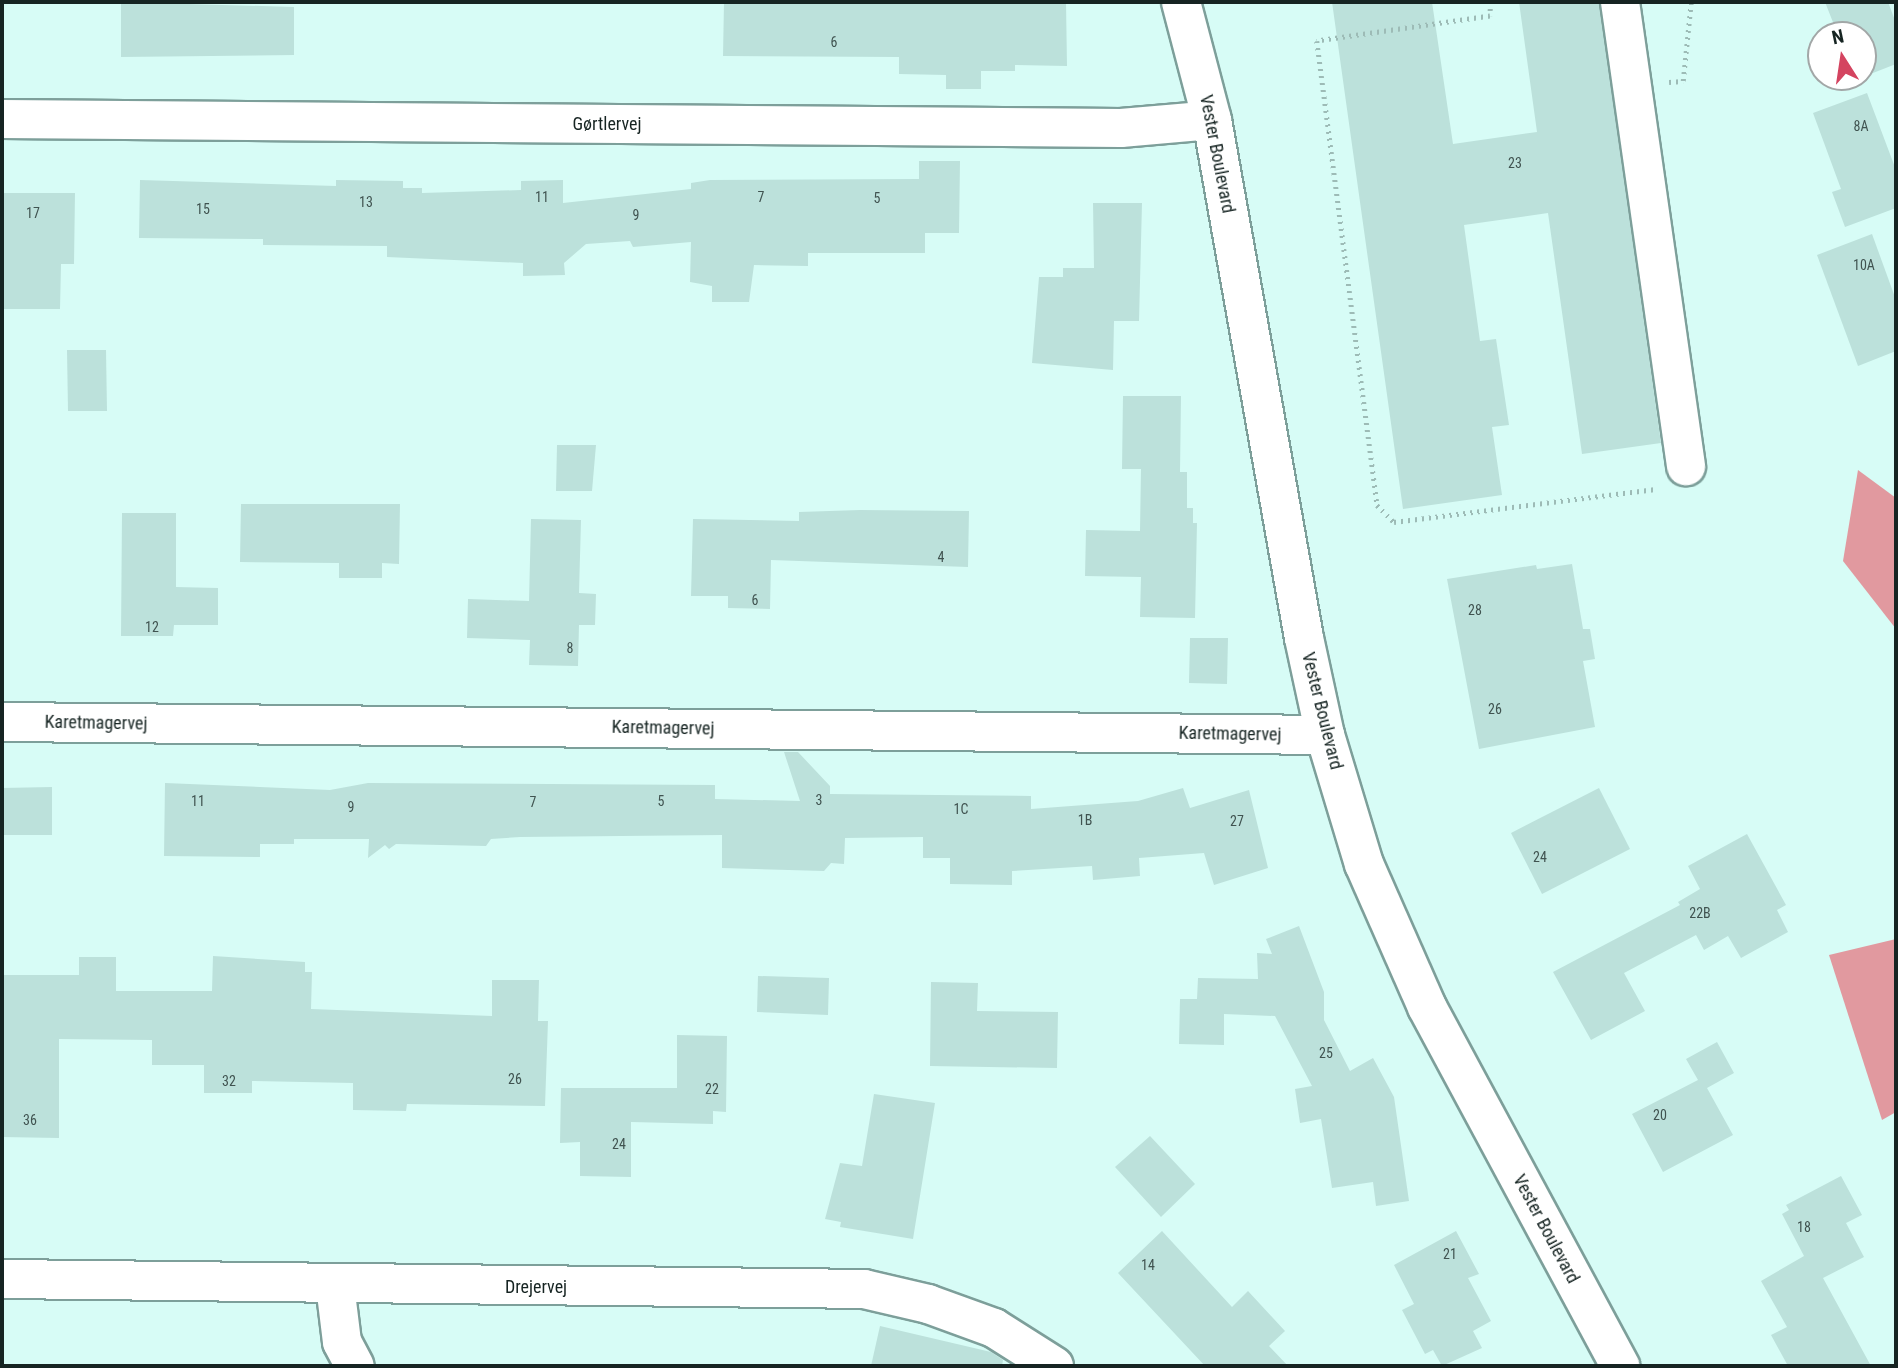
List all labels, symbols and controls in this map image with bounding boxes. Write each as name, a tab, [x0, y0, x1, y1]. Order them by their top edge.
north arrow	[1807, 21, 1877, 91]
text: N	[1830, 24, 1846, 49]
house number: 6	[831, 34, 837, 50]
street label: Vester Boulevard	[1195, 93, 1239, 215]
street label: Gørtlervej	[572, 113, 642, 135]
house number: 8A	[1854, 118, 1868, 134]
house number: 23	[1508, 155, 1522, 171]
house number: 11	[535, 189, 549, 205]
house number: 7	[758, 189, 764, 205]
house number: 5	[874, 190, 880, 206]
house number: 13	[359, 194, 373, 210]
house number: 15	[196, 201, 210, 217]
house number: 17	[26, 205, 40, 221]
house number: 9	[633, 207, 639, 223]
house number: 10A	[1853, 257, 1875, 273]
house number: 4	[938, 549, 944, 565]
house number: 6	[752, 592, 758, 608]
house number: 28	[1468, 602, 1482, 618]
house number: 12	[145, 619, 159, 635]
house number: 8	[567, 640, 573, 656]
street label: Vester Boulevard	[1297, 650, 1347, 772]
house number: 26	[1488, 701, 1502, 717]
street label: Karetmagervej	[44, 711, 148, 735]
street label: Karetmagervej	[611, 716, 715, 740]
street label: Karetmagervej	[1178, 722, 1282, 746]
house number: 3	[816, 792, 822, 808]
house number: 11	[191, 793, 205, 809]
house number: 5	[658, 793, 664, 809]
house number: 7	[530, 794, 536, 810]
house number: 9	[348, 799, 354, 815]
house number: 1C	[954, 801, 968, 817]
house number: 1B	[1078, 812, 1092, 828]
house number: 27	[1230, 813, 1244, 829]
house number: 24	[1533, 849, 1547, 865]
house number: 22B	[1689, 905, 1711, 921]
house number: 25	[1319, 1045, 1333, 1061]
house number: 26	[508, 1071, 522, 1087]
house number: 32	[222, 1073, 236, 1089]
house number: 22	[705, 1081, 719, 1097]
house number: 20	[1653, 1107, 1667, 1123]
house number: 36	[23, 1112, 37, 1128]
house number: 24	[612, 1136, 626, 1152]
street label: Vester Boulevard	[1508, 1171, 1584, 1287]
house number: 18	[1797, 1219, 1811, 1235]
house number: 21	[1443, 1246, 1457, 1262]
house number: 14	[1141, 1257, 1155, 1273]
street label: Drejervej	[505, 1276, 567, 1298]

